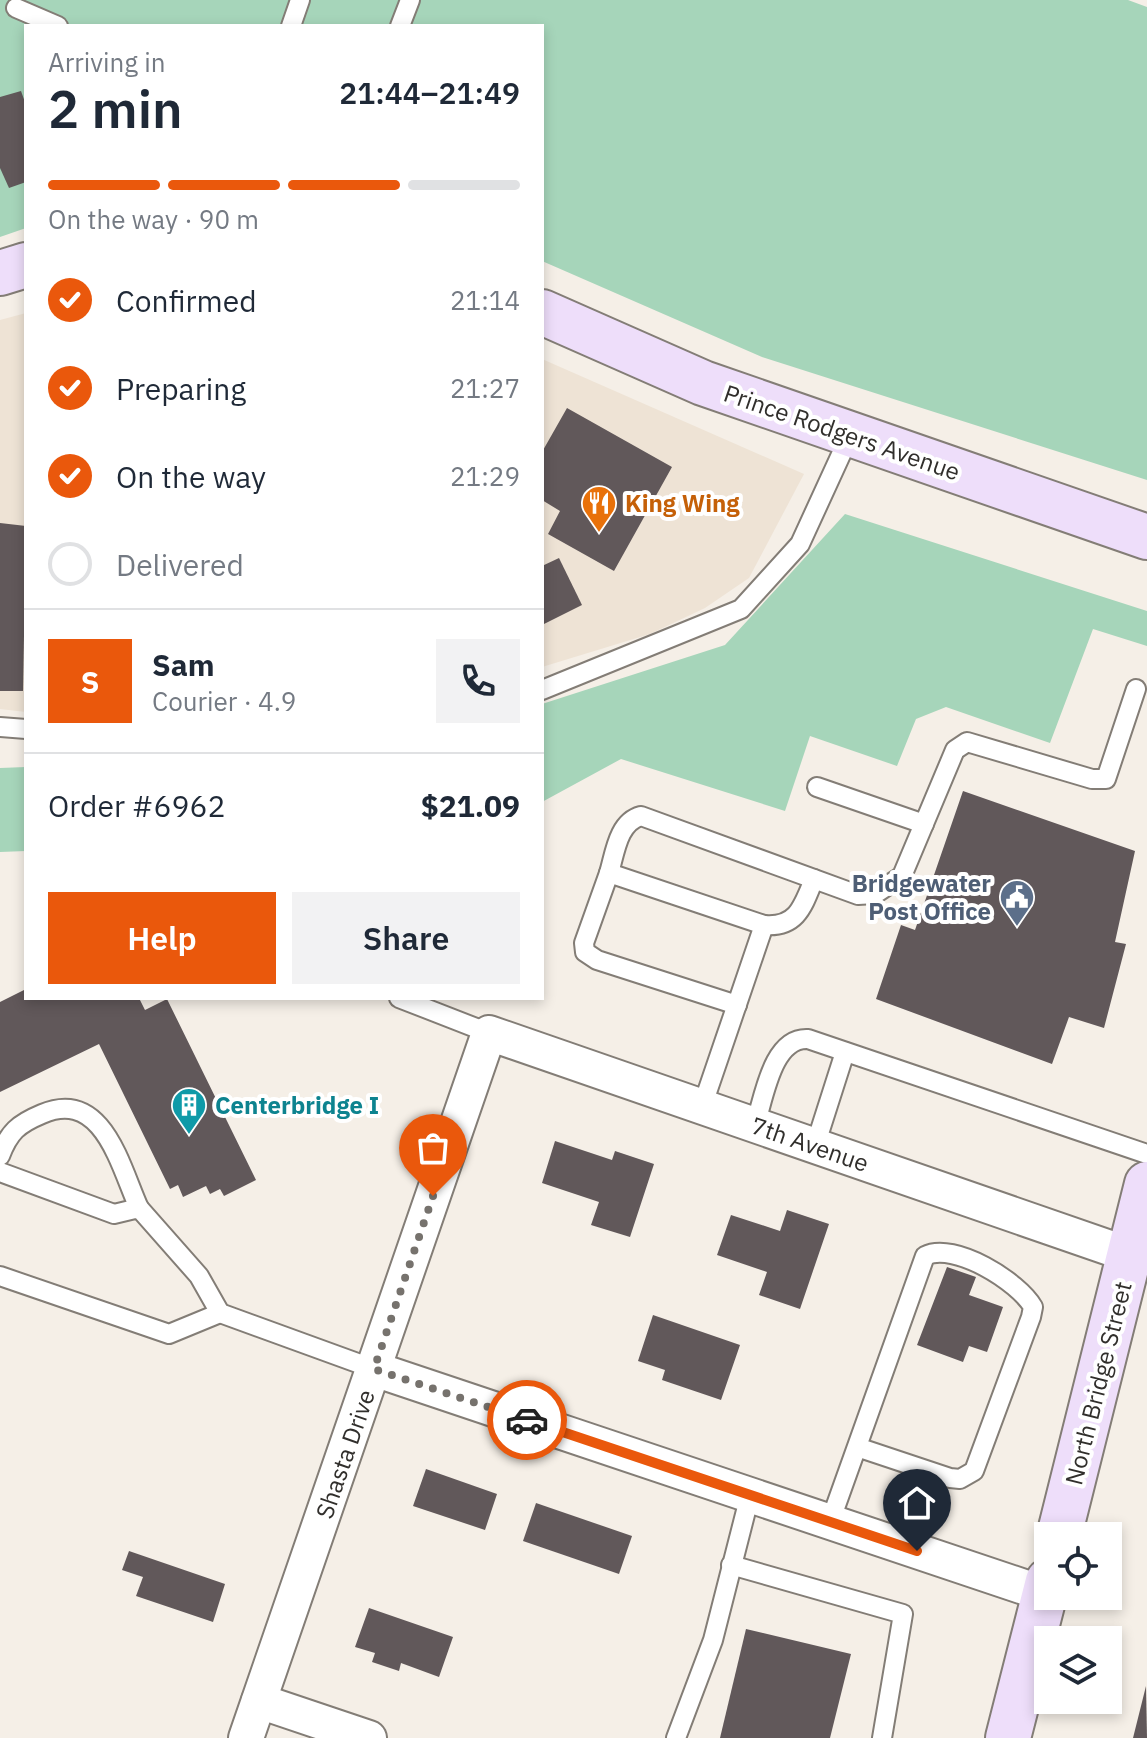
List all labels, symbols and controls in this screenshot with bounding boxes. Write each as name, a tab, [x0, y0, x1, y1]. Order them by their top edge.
text: Arriving in	[48, 45, 165, 79]
text: 21:44–21:49	[339, 73, 520, 112]
text: 2 min	[48, 75, 183, 142]
text: On the way · 90 m	[48, 202, 259, 236]
icon: check	[48, 278, 92, 322]
text: Confirmed	[116, 281, 257, 320]
text: 21:14	[450, 283, 520, 317]
icon: check	[48, 366, 92, 410]
text: Preparing	[116, 369, 246, 408]
text: 21:27	[450, 371, 520, 405]
street label: Prince Rodgers Avenue	[720, 377, 964, 487]
icon: check	[48, 454, 92, 498]
text: On the way	[116, 457, 266, 496]
text: 21:29	[450, 459, 520, 493]
restaurant icon: King Wing	[580, 484, 618, 534]
place label: King Wing	[625, 487, 740, 519]
text: Delivered	[116, 545, 244, 584]
button: phone	[436, 639, 520, 723]
text: Sam	[152, 645, 215, 684]
text: S	[81, 662, 99, 701]
text: Courier · 4.9	[152, 684, 296, 718]
text: Order #6962	[48, 786, 225, 825]
text: $21.09	[421, 786, 520, 825]
place label: Bridgewater Post Office	[852, 867, 991, 927]
public building icon: Bridgewater Post Office	[998, 878, 1036, 928]
button: Help	[48, 892, 276, 984]
button: Share	[292, 892, 520, 984]
building icon: Centerbridge I	[170, 1086, 208, 1136]
place label: Centerbridge I	[215, 1089, 379, 1121]
street label: 7th Avenue	[747, 1109, 873, 1179]
pin	[399, 1114, 467, 1196]
icon: bag	[411, 1126, 455, 1170]
street label: North Bridge Street	[1057, 1278, 1139, 1488]
courier	[487, 1380, 567, 1460]
street label: Shasta Drive	[308, 1385, 382, 1523]
icon: car	[505, 1398, 549, 1442]
pin	[883, 1469, 951, 1551]
icon: home	[895, 1481, 939, 1525]
map controls	[1034, 1522, 1122, 1714]
button: locate	[1034, 1522, 1122, 1610]
button: layers	[1034, 1626, 1122, 1714]

